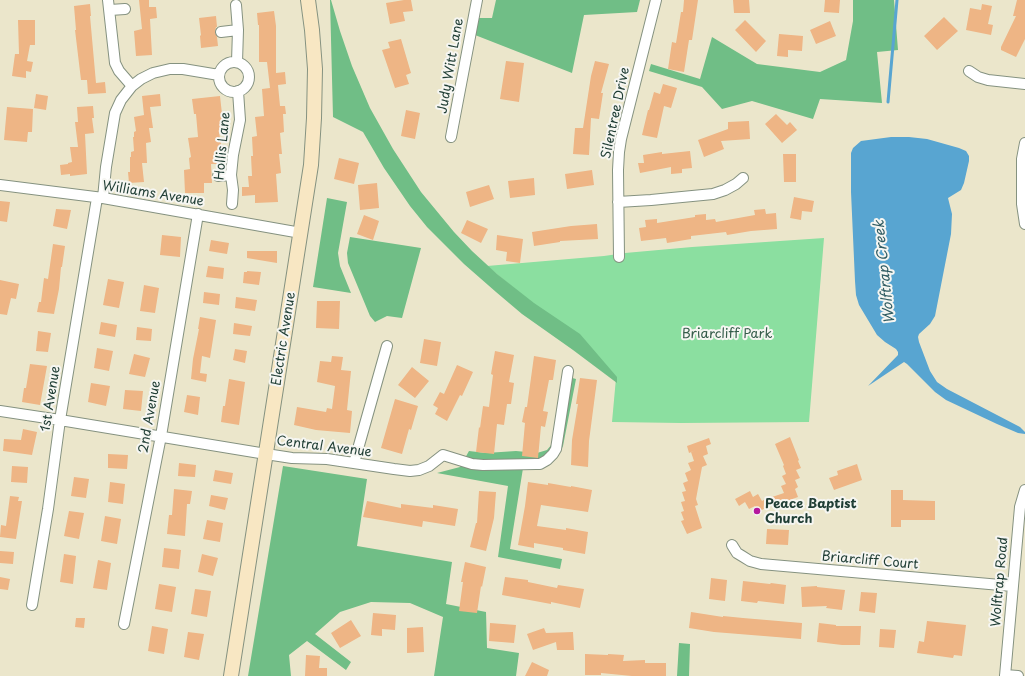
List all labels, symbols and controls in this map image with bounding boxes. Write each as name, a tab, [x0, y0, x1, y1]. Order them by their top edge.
street label: Judy Witt Lane	[435, 17, 467, 115]
street label: Silentree Drive	[599, 66, 633, 160]
street label: Hollis Lane	[212, 111, 234, 181]
street label: Williams Avenue	[101, 178, 205, 210]
water label: Wolftrap Creek	[871, 219, 899, 325]
street label: Electric Avenue	[269, 291, 299, 387]
park label: Briarcliff Park	[682, 326, 772, 342]
street label: 1st Avenue	[38, 365, 64, 433]
street label: 2nd Avenue	[136, 380, 164, 454]
street label: Central Avenue	[275, 433, 373, 461]
place label: Peace Baptist Church	[765, 496, 857, 527]
marker: Peace Baptist Church	[752, 506, 762, 516]
street label: Wolftrap Road	[988, 536, 1012, 628]
street label: Briarcliff Court	[821, 549, 919, 573]

